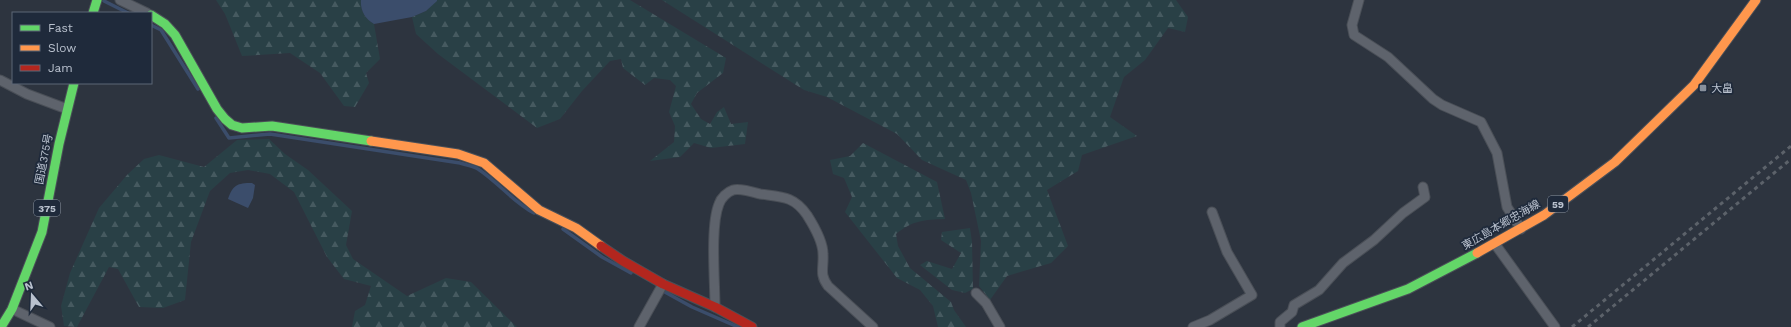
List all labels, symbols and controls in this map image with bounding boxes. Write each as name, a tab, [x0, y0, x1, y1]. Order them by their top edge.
legend	[12, 12, 152, 84]
text: Fast	[48, 21, 73, 35]
text: Slow	[48, 41, 76, 55]
text: Jam	[48, 61, 73, 75]
place label: 大畠	[1711, 82, 1733, 95]
marker: 大畠	[1698, 83, 1708, 93]
street label: 国道375号	[33, 132, 55, 186]
road number: 59	[1548, 196, 1568, 212]
street label: 東広島本郷忠海線	[1460, 197, 1542, 253]
road number: 375	[34, 200, 60, 216]
north arrow	[12, 275, 52, 315]
text: N	[23, 279, 35, 293]

